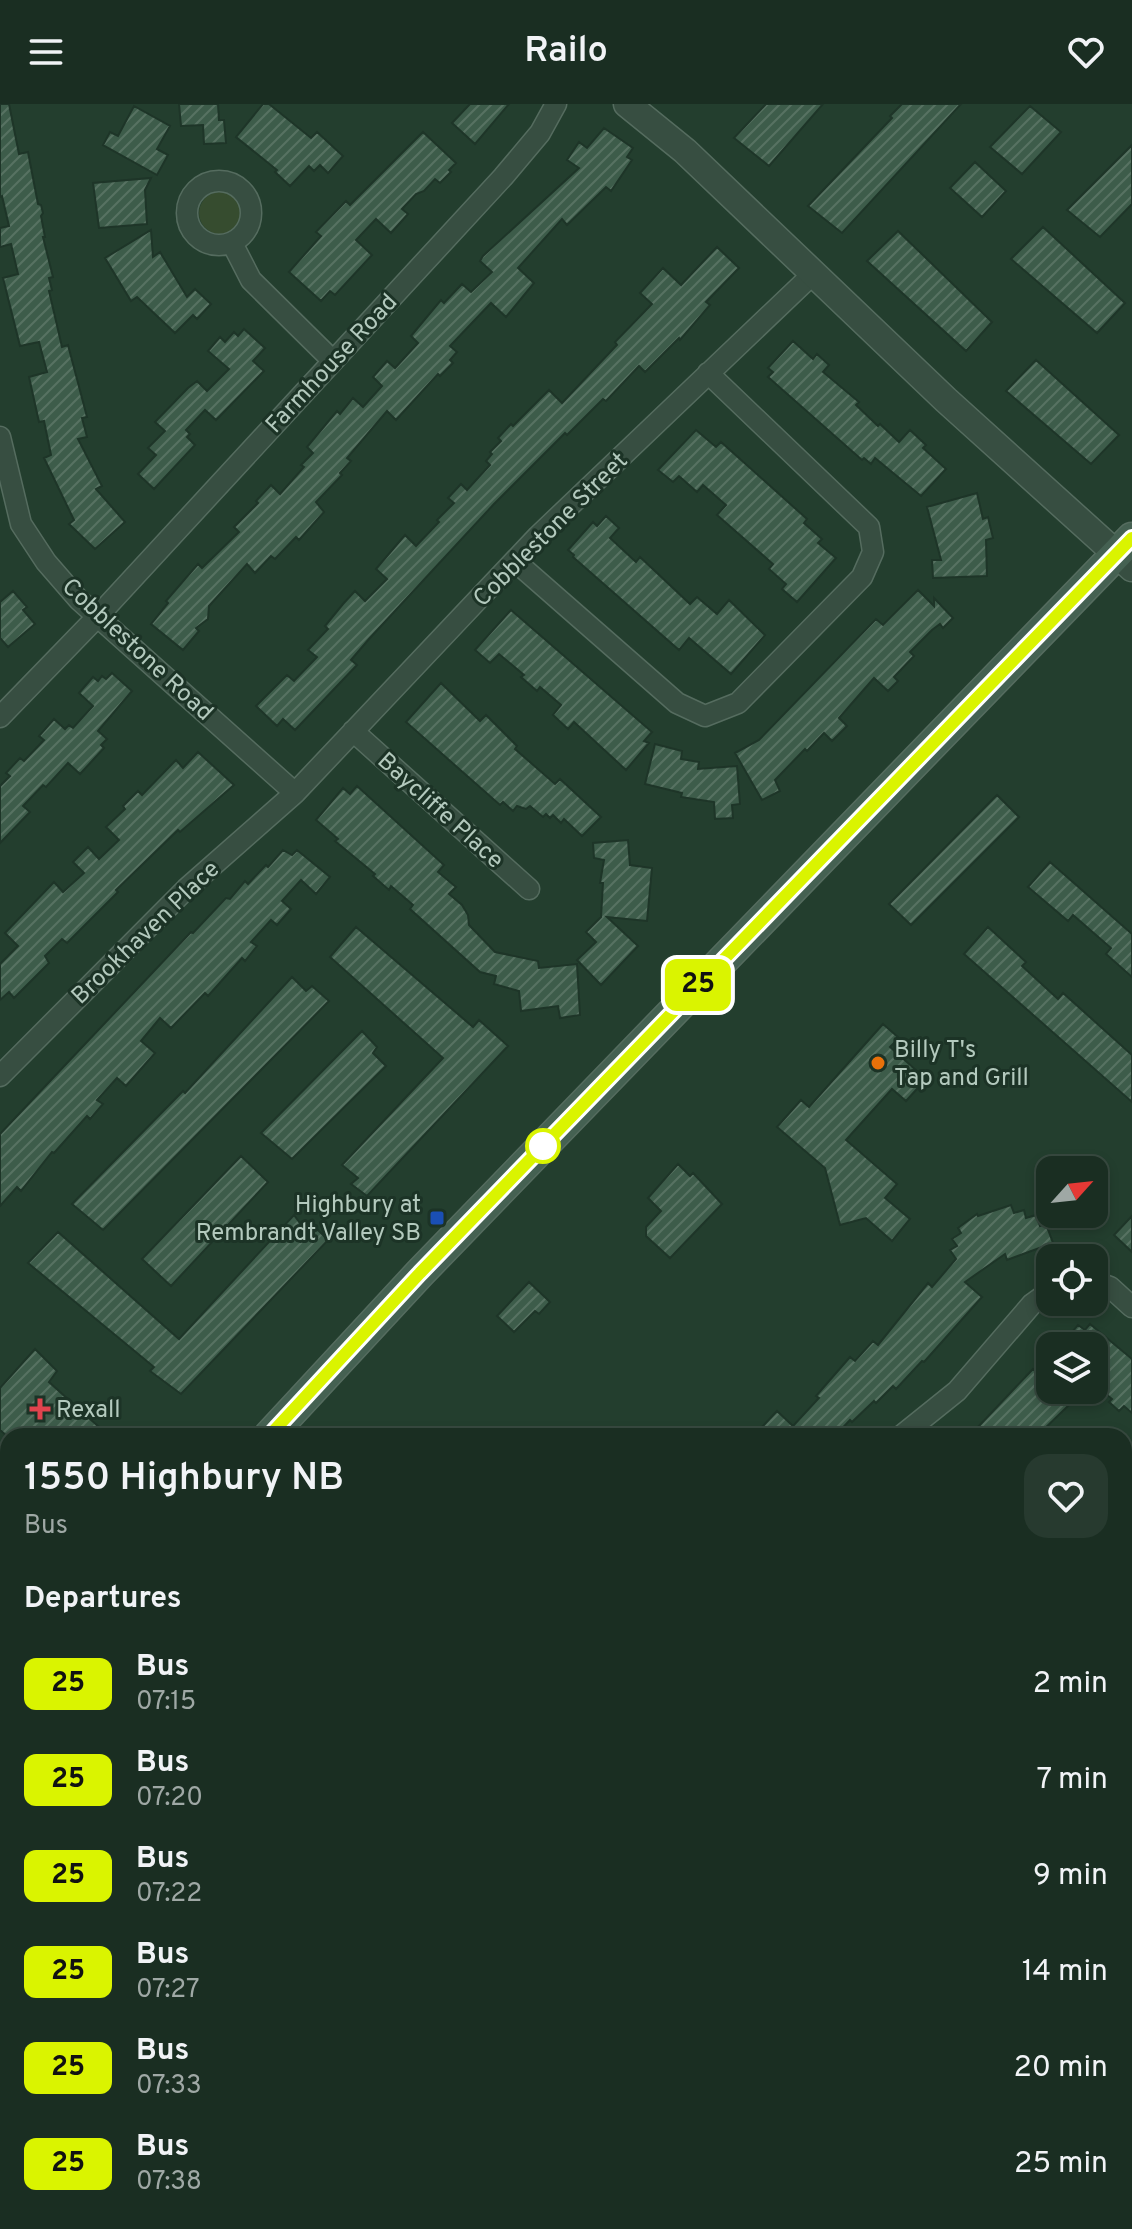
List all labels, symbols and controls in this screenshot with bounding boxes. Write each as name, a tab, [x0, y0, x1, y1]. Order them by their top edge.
text: Railo	[524, 29, 608, 75]
icon: menu	[24, 30, 68, 74]
icon: heart	[1064, 30, 1108, 74]
street label: Farmhouse Road	[260, 288, 405, 440]
street label: Cobblestone Street	[468, 447, 635, 614]
street label: Cobblestone Road	[55, 573, 219, 728]
street label: Baycliffe Place	[370, 747, 509, 876]
street label: Brookhaven Place	[66, 855, 227, 1012]
line badge: 25	[662, 959, 734, 1011]
text: 25	[681, 967, 715, 1003]
place label: Billy T's Tap and Grill	[894, 1036, 1029, 1094]
marker: Billy T's Tap and Grill	[869, 1054, 887, 1072]
unlabelled marker	[526, 1129, 560, 1163]
north arrow	[1036, 1156, 1108, 1228]
map controls	[1036, 1156, 1108, 1404]
place label: Highbury at Rembrandt Valley SB	[196, 1191, 421, 1249]
marker: Highbury at Rembrandt Valley SB	[428, 1209, 446, 1227]
button: locate	[1036, 1244, 1108, 1316]
button: layers	[1036, 1332, 1108, 1404]
place label: Rexall	[56, 1396, 121, 1426]
marker: Rexall	[31, 1400, 49, 1418]
button: heart	[1024, 1454, 1108, 1538]
text: 1550 Highbury NB	[24, 1455, 344, 1504]
text: Bus	[24, 1510, 68, 1543]
text: Departures	[24, 1581, 182, 1618]
text: Bus	[136, 1649, 189, 1686]
text: 25	[51, 1666, 85, 1702]
text: 2 min	[1033, 1666, 1108, 1703]
text: 07:15	[136, 1686, 196, 1719]
text: Bus	[136, 1745, 189, 1782]
text: 25	[51, 1762, 85, 1798]
text: 7 min	[1037, 1762, 1108, 1799]
text: 07:20	[136, 1782, 203, 1815]
text: Bus	[136, 1841, 189, 1878]
text: 25	[51, 1858, 85, 1894]
text: 9 min	[1033, 1858, 1108, 1895]
text: 07:22	[136, 1878, 202, 1911]
text: Bus	[136, 1937, 189, 1974]
text: 25	[51, 1954, 85, 1990]
text: 14 min	[1022, 1954, 1108, 1991]
text: 07:27	[136, 1974, 200, 2007]
text: Bus	[136, 2033, 189, 2070]
text: 25	[51, 2050, 85, 2086]
text: 20 min	[1013, 2050, 1108, 2087]
text: 07:33	[136, 2070, 202, 2103]
text: Bus	[136, 2129, 189, 2166]
text: 25	[51, 2146, 85, 2182]
text: 25 min	[1014, 2146, 1108, 2183]
text: 07:38	[136, 2166, 202, 2199]

